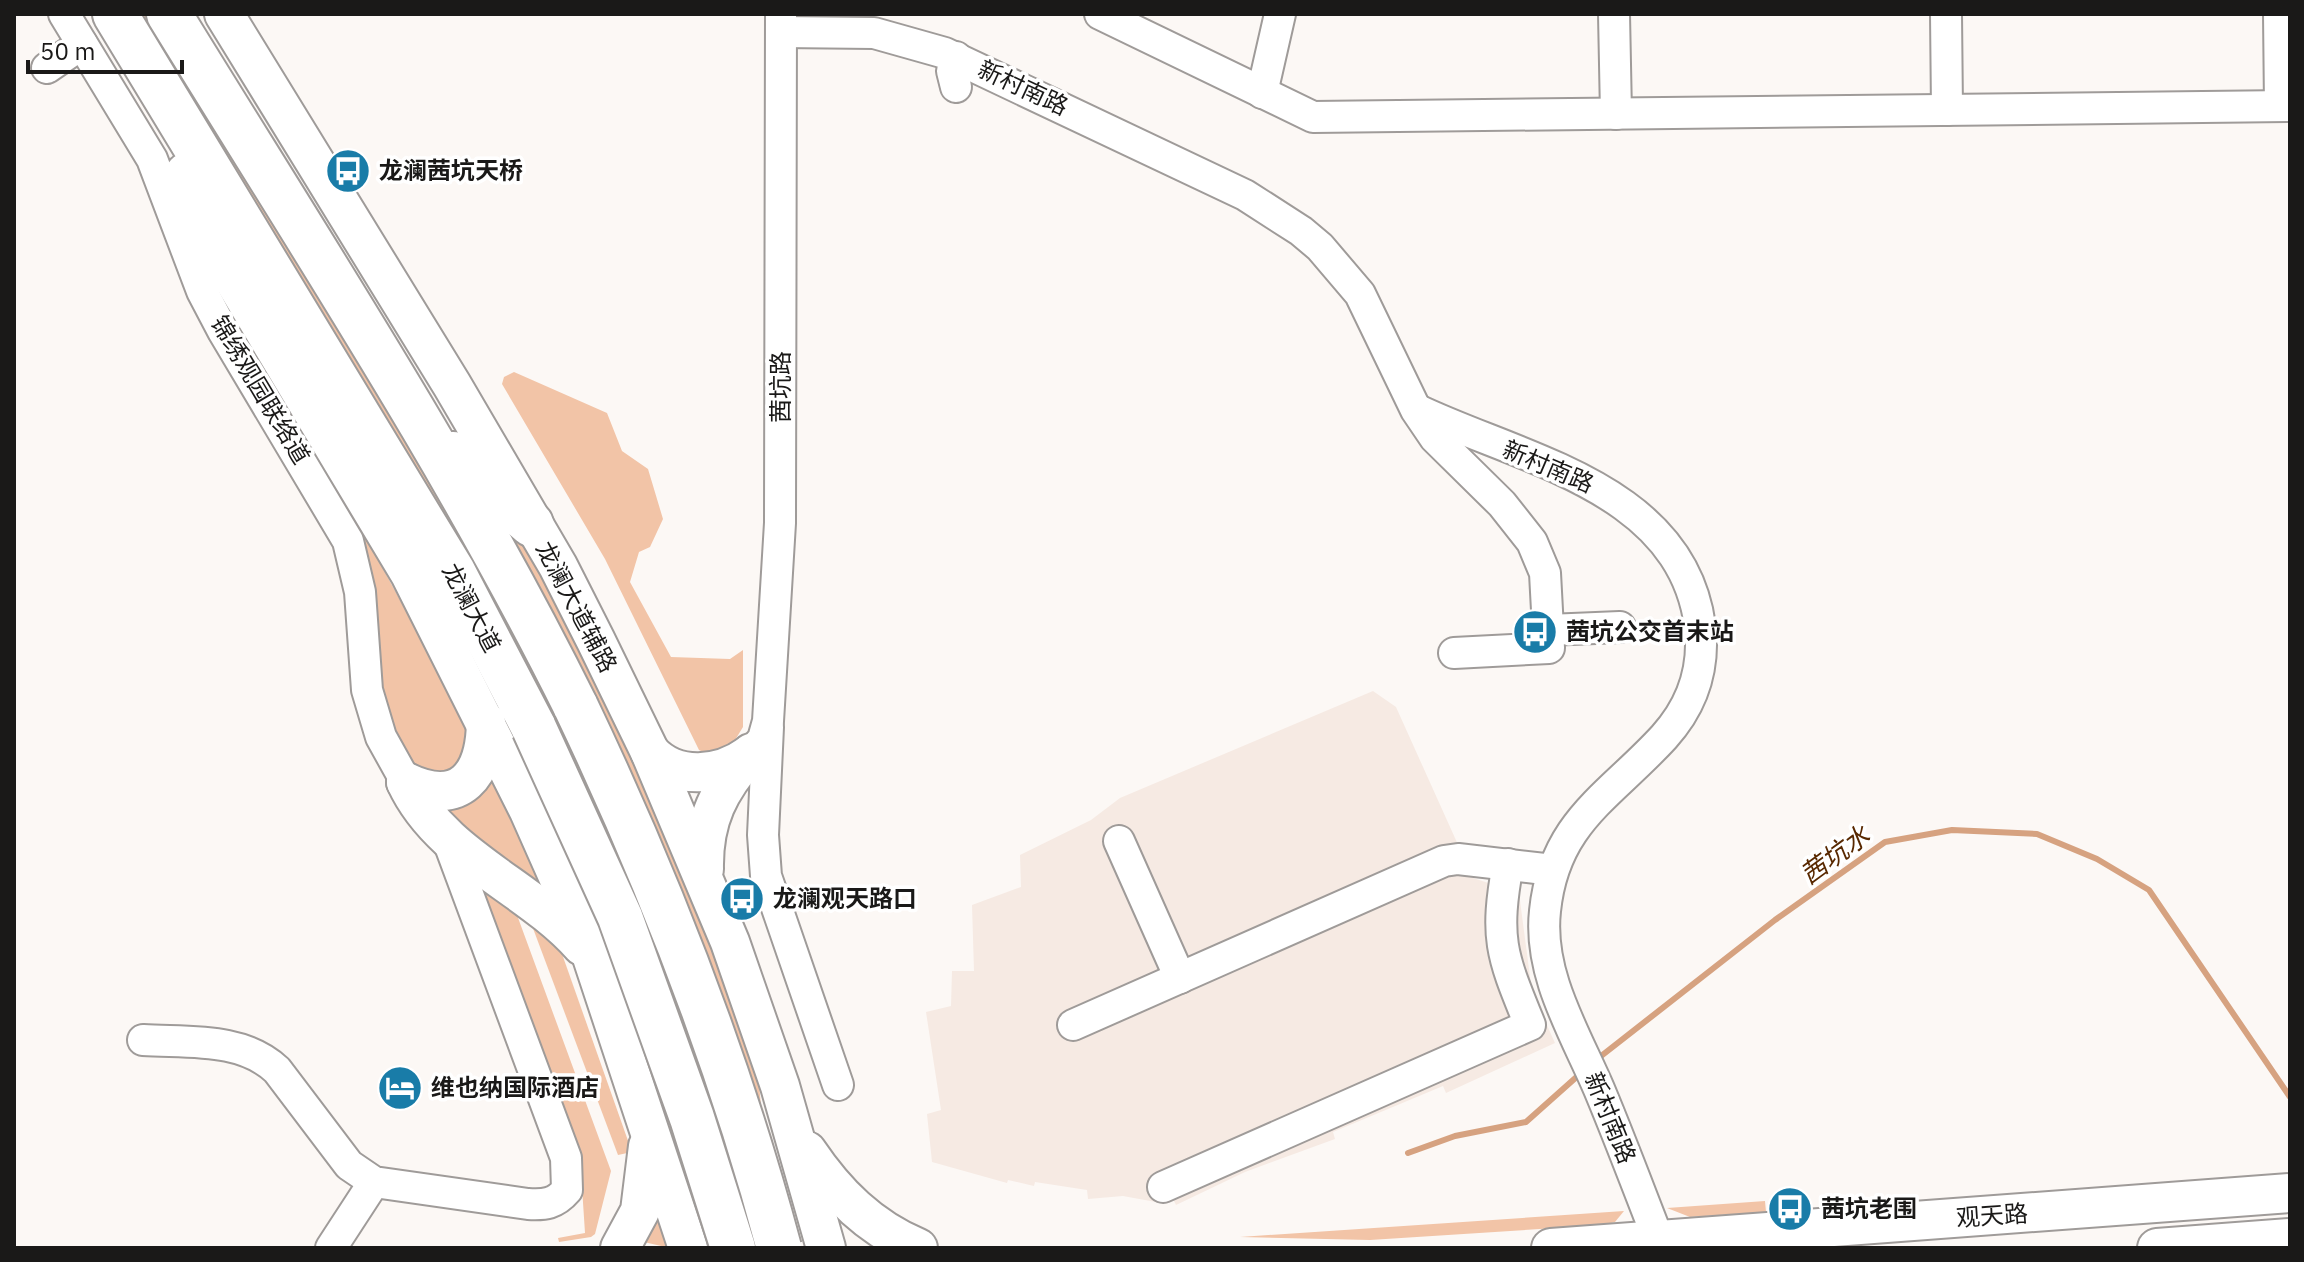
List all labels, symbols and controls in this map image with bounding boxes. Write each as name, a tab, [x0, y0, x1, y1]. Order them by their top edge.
scale bar	[28, 24, 182, 74]
text: 50 m	[40, 35, 95, 67]
street label: 新村南路	[973, 52, 1074, 122]
bus stop icon: 龙澜茜坑天桥	[324, 147, 372, 195]
place label: 龙澜茜坑天桥	[379, 154, 523, 186]
street label: 锦绣观园联络道	[204, 309, 318, 470]
street label: 茜坑路	[764, 351, 796, 423]
street label: 新村南路	[1498, 433, 1599, 500]
street label: 龙澜大道辅路	[529, 535, 625, 678]
street label: 龙澜大道	[435, 558, 509, 657]
bus stop icon: 茜坑公交首末站	[1511, 608, 1559, 656]
place label: 茜坑公交首末站	[1566, 615, 1734, 647]
water label: 茜坑水	[1793, 817, 1877, 891]
bus stop icon: 龙澜观天路口	[718, 875, 766, 923]
place label: 龙澜观天路口	[773, 882, 917, 914]
hotel icon: 维也纳国际酒店	[376, 1064, 424, 1112]
street label: 新村南路	[1578, 1067, 1644, 1168]
place label: 维也纳国际酒店	[431, 1071, 599, 1103]
bus stop icon: 茜坑老围	[1766, 1185, 1814, 1233]
place label: 茜坑老围	[1821, 1192, 1917, 1224]
street label: 观天路	[1955, 1197, 2029, 1233]

